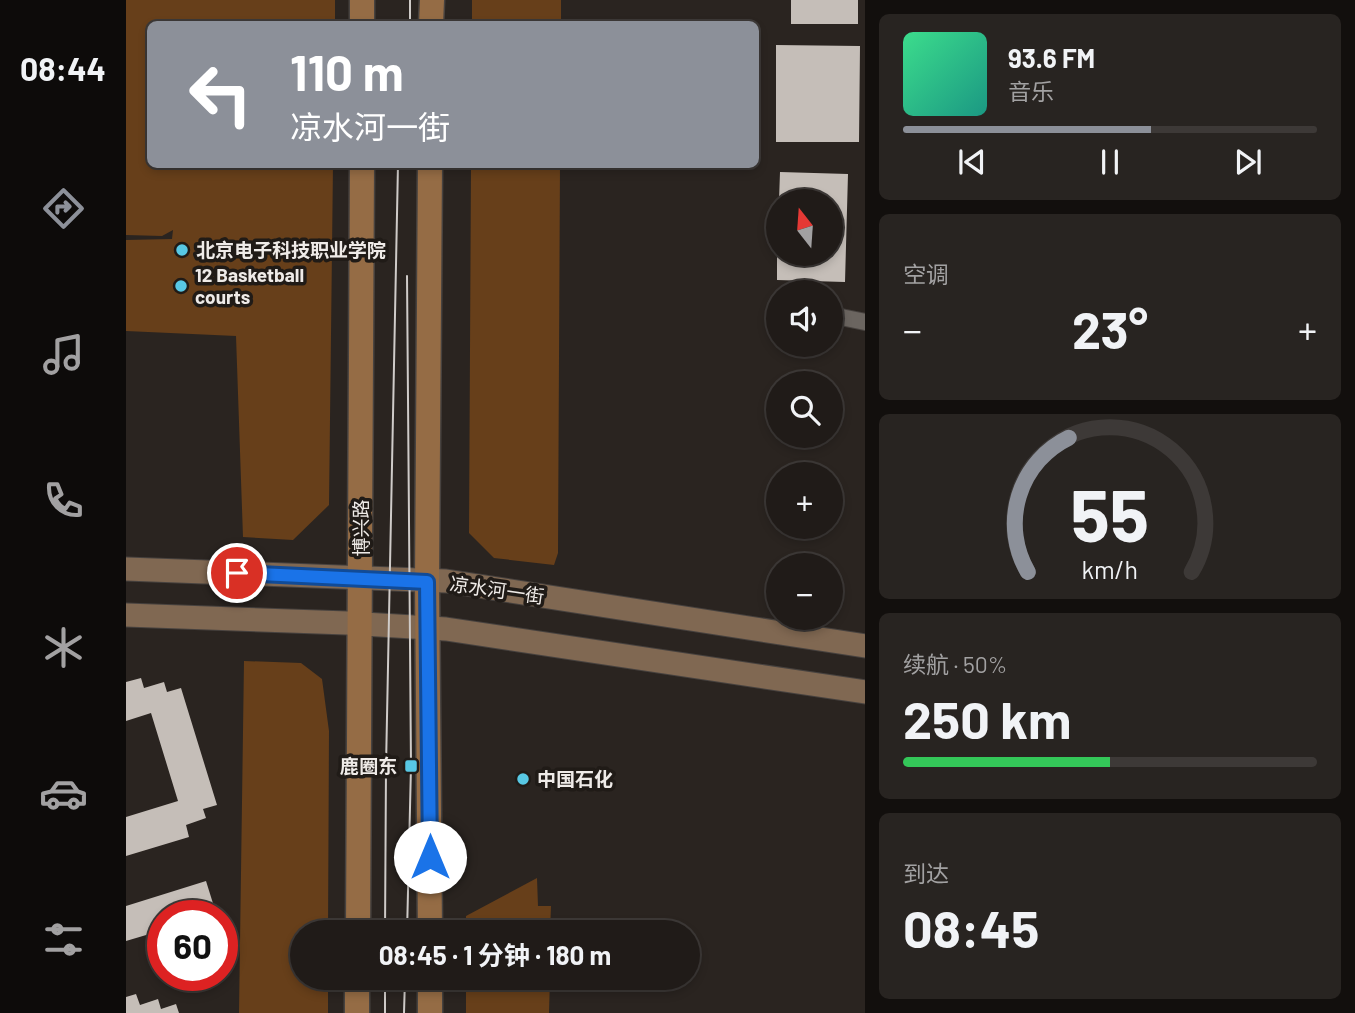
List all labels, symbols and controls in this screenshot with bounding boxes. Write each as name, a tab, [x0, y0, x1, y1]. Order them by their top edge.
text: 110 m	[290, 42, 404, 101]
text: 93.6 FM	[1008, 42, 1095, 73]
text: 08:44	[20, 49, 106, 87]
icon: left	[175, 49, 266, 140]
text: 音乐	[1008, 77, 1054, 105]
text: 凉水河一街	[290, 107, 450, 145]
icon: previous	[953, 143, 991, 181]
icon: pause	[1091, 143, 1129, 181]
icon: next	[1229, 143, 1267, 181]
icon: directions	[39, 184, 88, 233]
north arrow	[766, 189, 844, 266]
map controls	[766, 189, 843, 630]
place label: 北京电子科技职业学院	[196, 238, 386, 261]
marker: 北京电子科技职业学院	[174, 242, 190, 258]
text: 空调	[903, 260, 949, 288]
place label: 12 Basketball courts	[195, 263, 304, 308]
marker: 12 Basketball courts	[173, 278, 189, 294]
button: sound	[766, 280, 843, 357]
text: 23°	[1072, 297, 1148, 359]
text: −	[903, 306, 922, 352]
text: +	[1298, 306, 1317, 352]
icon: music	[39, 330, 88, 379]
button: search	[766, 371, 843, 448]
button: +	[766, 462, 843, 539]
text: 55	[1071, 470, 1149, 558]
icon: phone	[39, 476, 88, 525]
street label: 博兴路	[349, 499, 372, 557]
pin	[207, 543, 267, 603]
button: −	[766, 553, 843, 630]
icon: arrive	[218, 554, 256, 592]
text: km/h	[1082, 554, 1138, 584]
street label: 凉水河一街	[448, 572, 546, 608]
icon: climate	[39, 623, 88, 672]
text: 续航 · 50%	[903, 650, 1007, 678]
text: 250 km	[903, 687, 1071, 749]
place label: 鹿圈东	[340, 754, 397, 777]
marker: 鹿圈东	[403, 758, 419, 774]
place label: 中国石化	[537, 767, 613, 790]
icon: car	[39, 769, 88, 818]
marker: 中国石化	[515, 771, 531, 787]
position arrow	[393, 820, 467, 894]
text: 到达	[903, 859, 949, 887]
text: 08:45	[903, 896, 1039, 958]
speed limit sign: 60	[147, 900, 238, 991]
icon: filters	[39, 915, 88, 964]
text: 08:45 · 1 分钟 · 180 m	[379, 939, 611, 970]

